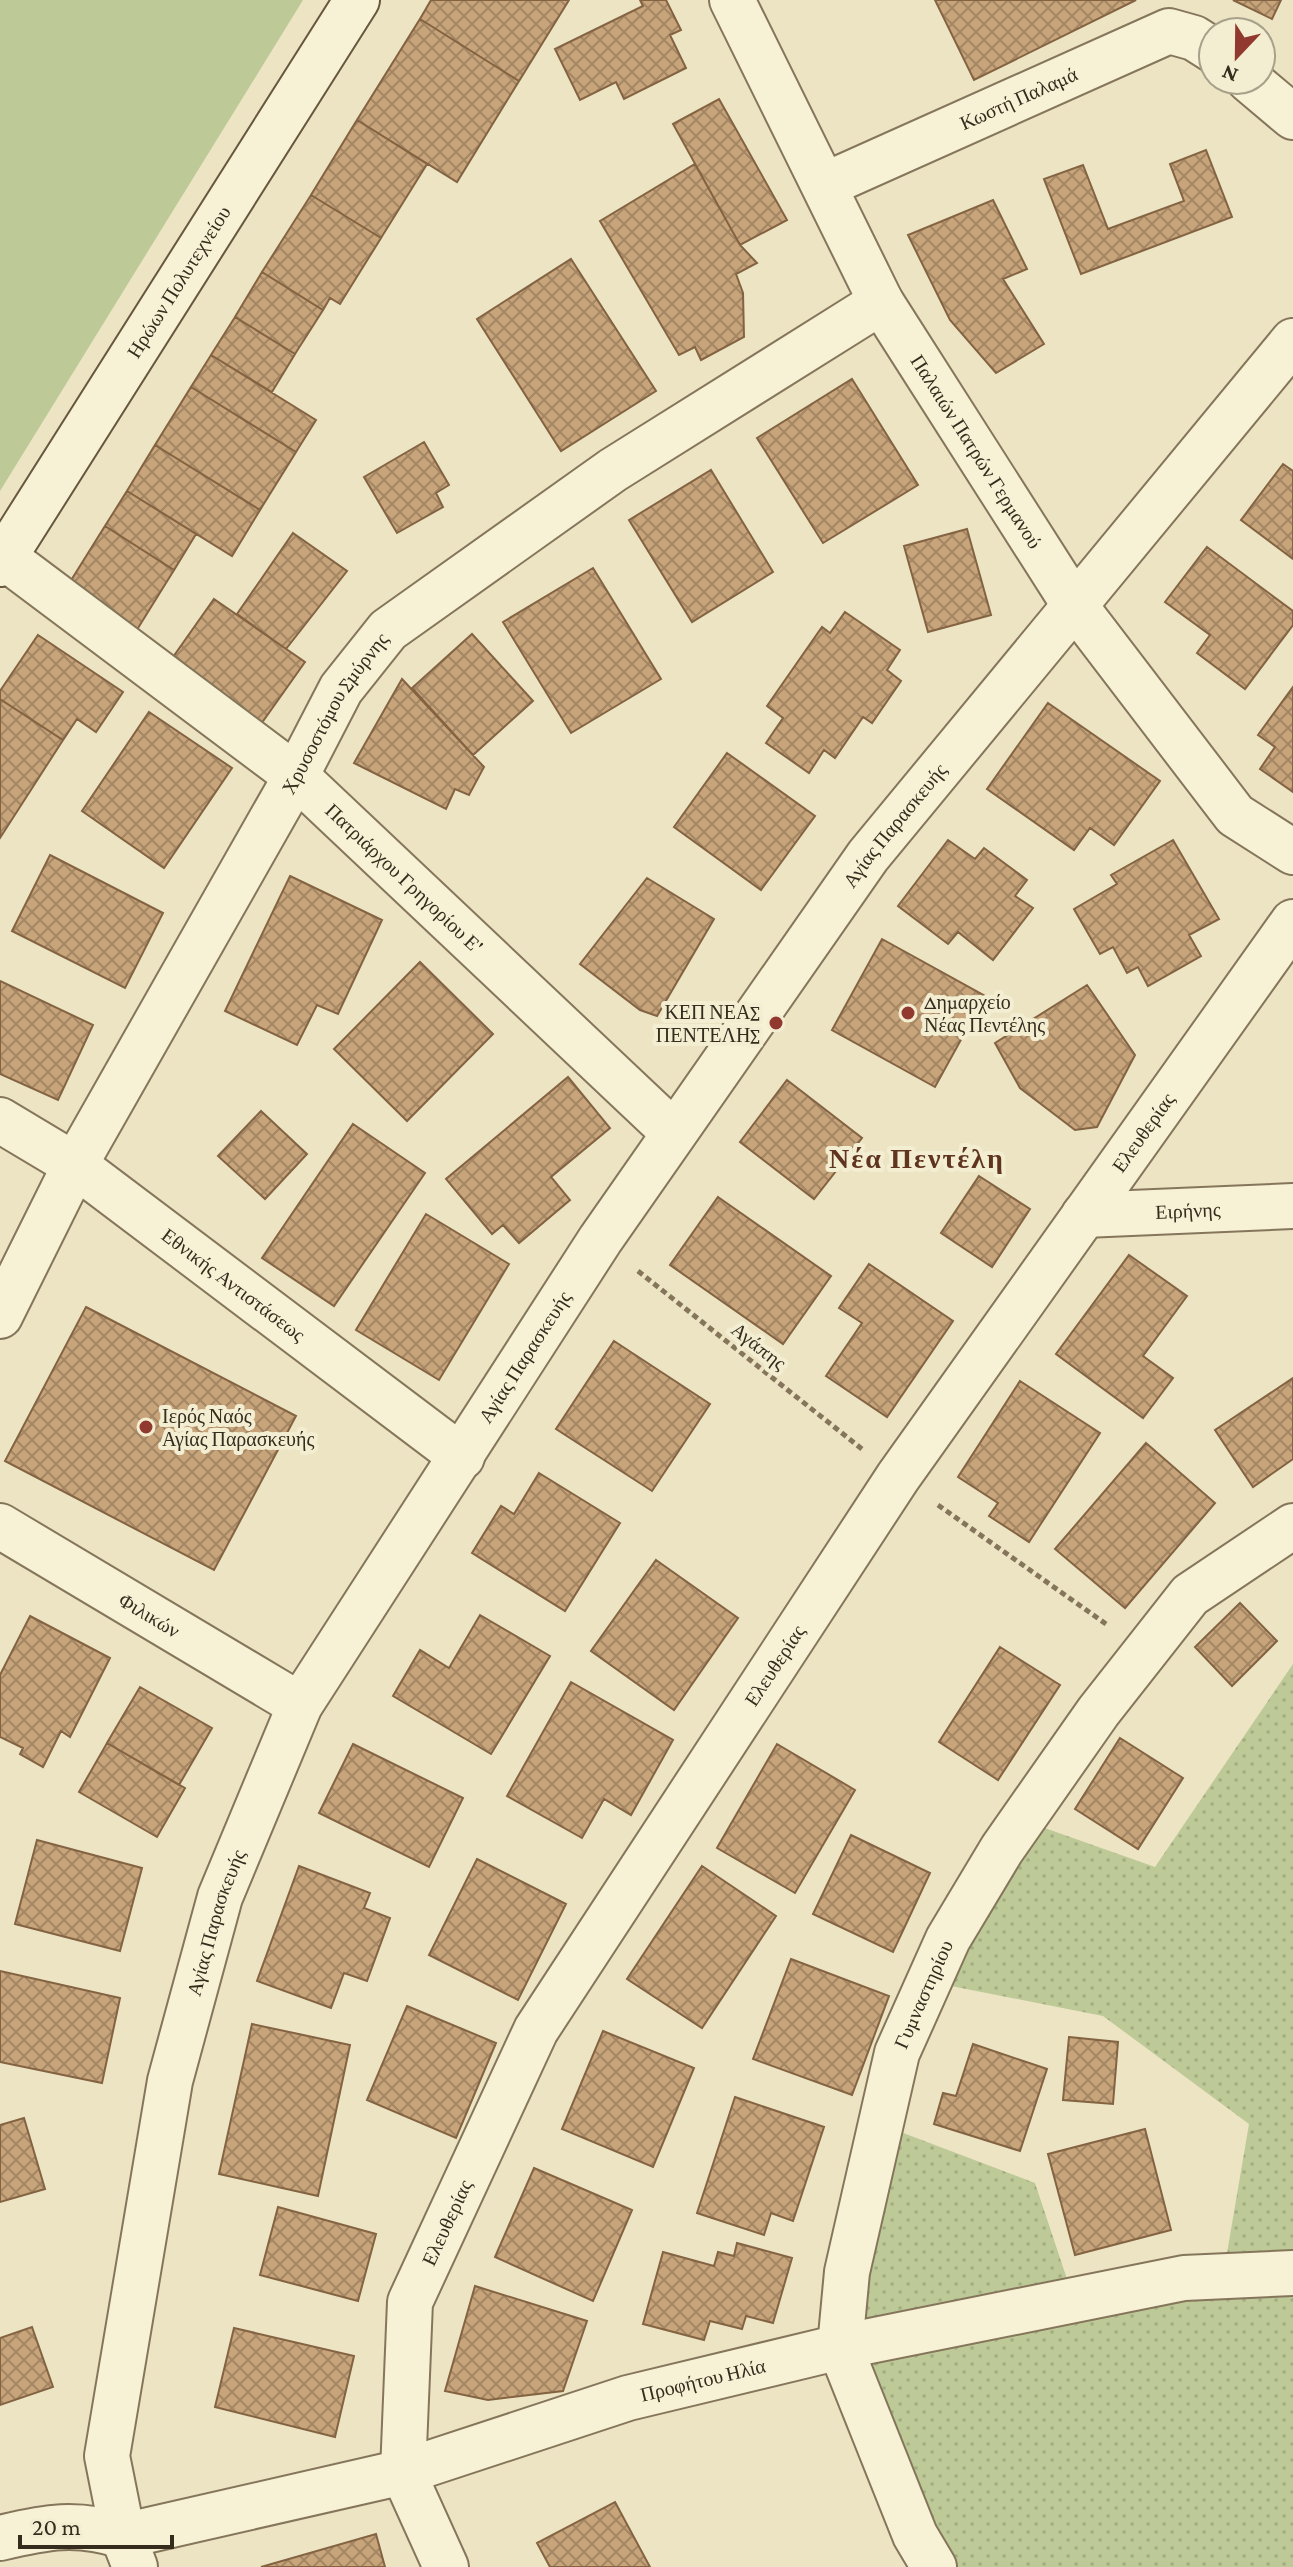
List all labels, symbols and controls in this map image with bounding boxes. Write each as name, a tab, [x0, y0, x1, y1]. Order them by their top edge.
north arrow	[1197, 16, 1277, 96]
text: N	[1218, 60, 1241, 88]
street label: Κωστή Παλαμά	[956, 62, 1081, 134]
street label: Ηρώων Πολυτεχνείου	[122, 202, 235, 362]
street label: Παλαιών Πατρών Γερμανού	[906, 350, 1046, 552]
street label: Χρυσοστόμου Σμύρνης	[277, 628, 393, 798]
street label: Αγίας Παρασκευής	[839, 759, 951, 892]
street label: Πατριάρχου Γρηγορίου Ε'	[321, 799, 487, 958]
place label: Δημαρχείο Νέας Πεντέλης	[924, 991, 1045, 1037]
place label: ΚΕΠ ΝΕΑΣ ΠΕΝΤΕΛΗΣ	[656, 1001, 760, 1046]
marker: Δημαρχείο Νέας Πεντέλης	[899, 1004, 917, 1022]
marker: ΚΕΠ ΝΕΑΣ ΠΕΝΤΕΛΗΣ	[767, 1014, 785, 1032]
street label: Ελευθερίας	[1108, 1089, 1179, 1176]
district label: Νέα Πεντέλη	[829, 1143, 1005, 1174]
street label: Ειρήνης	[1155, 1198, 1221, 1223]
street label: Εθνικής Αντιστάσεως	[158, 1224, 309, 1346]
street label: Αγίας Παρασκευής	[474, 1287, 575, 1427]
street label: Αγάπης	[727, 1318, 791, 1375]
place label: Ιερός Ναός Αγίας Παρασκευής	[162, 1405, 314, 1451]
marker: Ιερός Ναός Αγίας Παρασκευής	[137, 1418, 155, 1436]
street label: Φιλικών	[115, 1589, 184, 1642]
street label: Ελευθερίας	[740, 1621, 809, 1710]
street label: Αγίας Παρασκευής	[183, 1846, 250, 1998]
street label: Γυμναστηρίου	[890, 1937, 957, 2052]
street label: Ελευθερίας	[417, 2176, 476, 2269]
street label: Προφήτου Ηλία	[638, 2354, 768, 2406]
scale bar	[20, 2499, 172, 2549]
text: 20 m	[32, 2513, 81, 2540]

